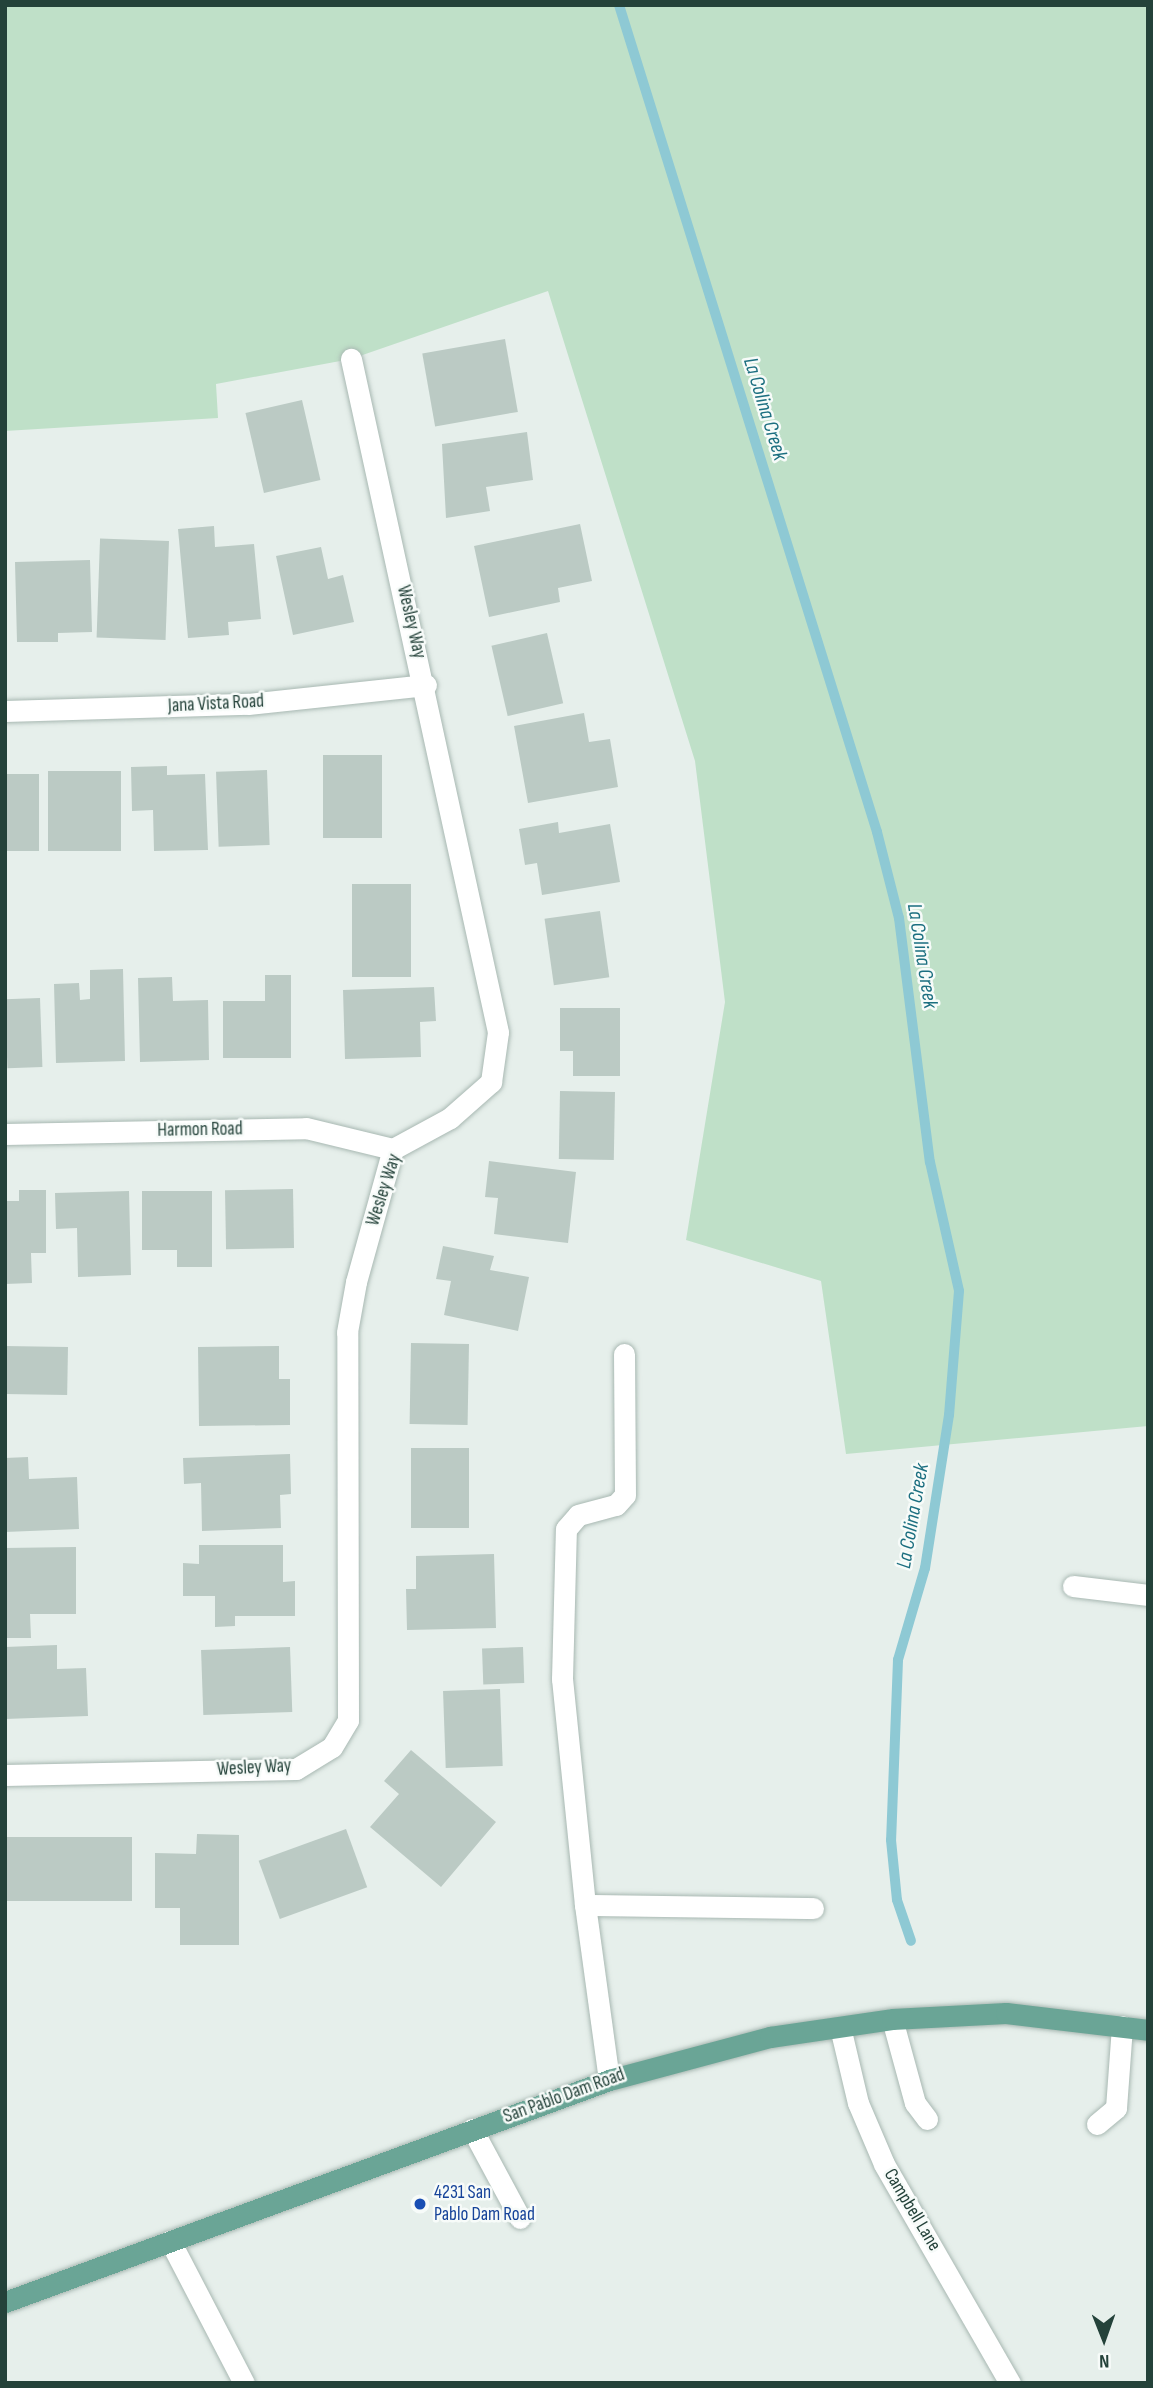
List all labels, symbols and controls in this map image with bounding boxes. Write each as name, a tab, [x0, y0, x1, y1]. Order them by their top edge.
water label: La Colina Creek	[737, 355, 793, 463]
street label: Wesley Way	[392, 583, 430, 661]
street label: Jana Vista Road	[167, 690, 265, 718]
water label: La Colina Creek	[901, 902, 943, 1010]
street label: Harmon Road	[157, 1118, 243, 1142]
street label: Wesley Way	[362, 1151, 406, 1229]
water label: La Colina Creek	[891, 1462, 935, 1570]
street label: Wesley Way	[216, 1755, 292, 1781]
street label: San Pablo Dam Road	[500, 2063, 628, 2129]
street label: Campbell Lane	[879, 2165, 945, 2255]
place label: 4231 San Pablo Dam Road	[434, 2182, 535, 2226]
marker: 4231 San Pablo Dam Road	[412, 2196, 428, 2212]
north arrow	[1069, 2304, 1139, 2374]
text: N	[1099, 2349, 1110, 2372]

